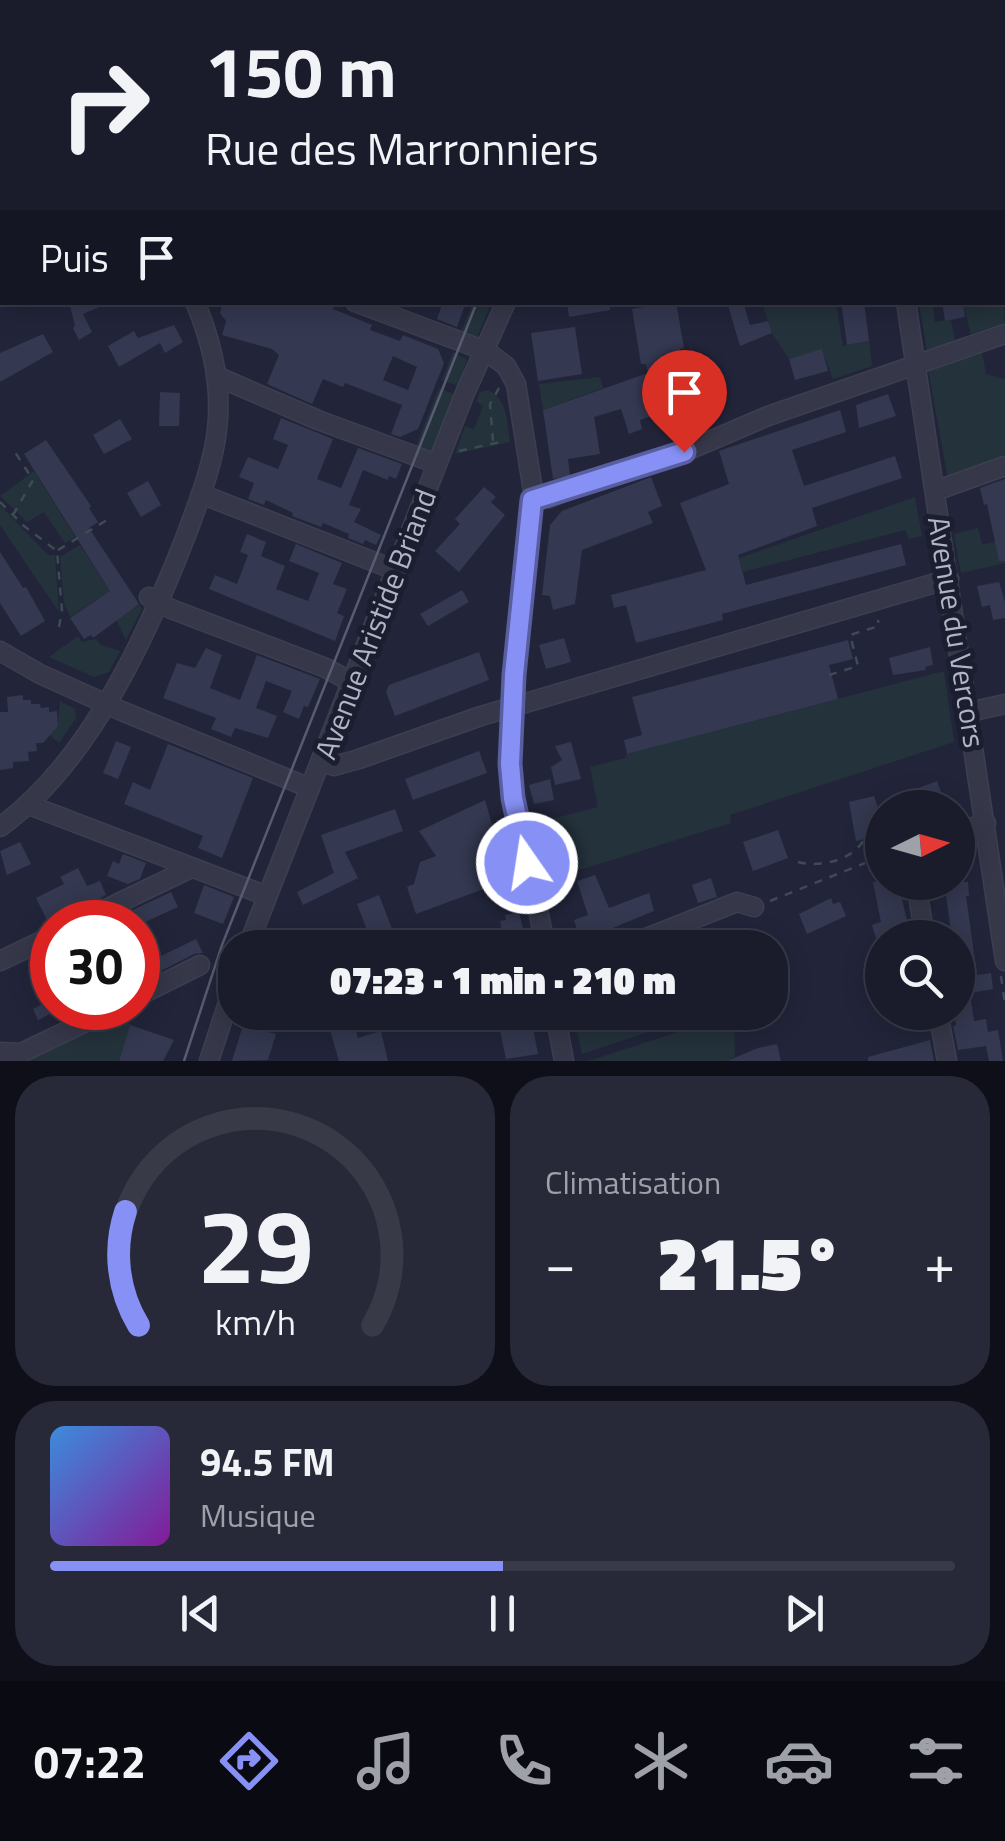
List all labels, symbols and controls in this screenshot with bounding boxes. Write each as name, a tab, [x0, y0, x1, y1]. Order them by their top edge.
text: 150 m	[205, 18, 397, 124]
icon: right	[40, 40, 170, 170]
text: Rue des Marronniers	[205, 114, 599, 182]
text: Puis	[40, 229, 109, 287]
icon: arrive	[129, 230, 184, 285]
pin	[642, 350, 727, 453]
icon: arrive	[657, 365, 712, 420]
street label: Avenue Aristide Briand	[302, 482, 448, 766]
street label: Avenue du Vercors	[916, 513, 998, 751]
north arrow	[865, 790, 975, 900]
map controls	[865, 790, 975, 1030]
position arrow	[475, 811, 579, 915]
speed limit sign: 30	[30, 900, 160, 1030]
button: search	[865, 920, 975, 1030]
text: 07:23 · 1 min · 210 m	[330, 951, 676, 1009]
text: Climatisation	[545, 1158, 721, 1206]
text: 29	[197, 1165, 313, 1323]
text: 21.5°	[657, 1205, 843, 1319]
text: −	[545, 1221, 576, 1304]
text: +	[924, 1221, 955, 1304]
text: km/h	[215, 1294, 295, 1349]
text: 94.5 FM	[200, 1433, 335, 1491]
text: Musique	[200, 1491, 316, 1539]
icon: previous	[173, 1586, 228, 1641]
icon: pause	[475, 1586, 530, 1641]
icon: next	[777, 1586, 832, 1641]
icon: directions	[214, 1726, 284, 1796]
icon: music	[351, 1726, 421, 1796]
icon: phone	[489, 1726, 559, 1796]
icon: climate	[626, 1726, 696, 1796]
icon: car	[764, 1726, 834, 1796]
icon: filters	[901, 1726, 971, 1796]
text: 07:22	[34, 1727, 146, 1795]

